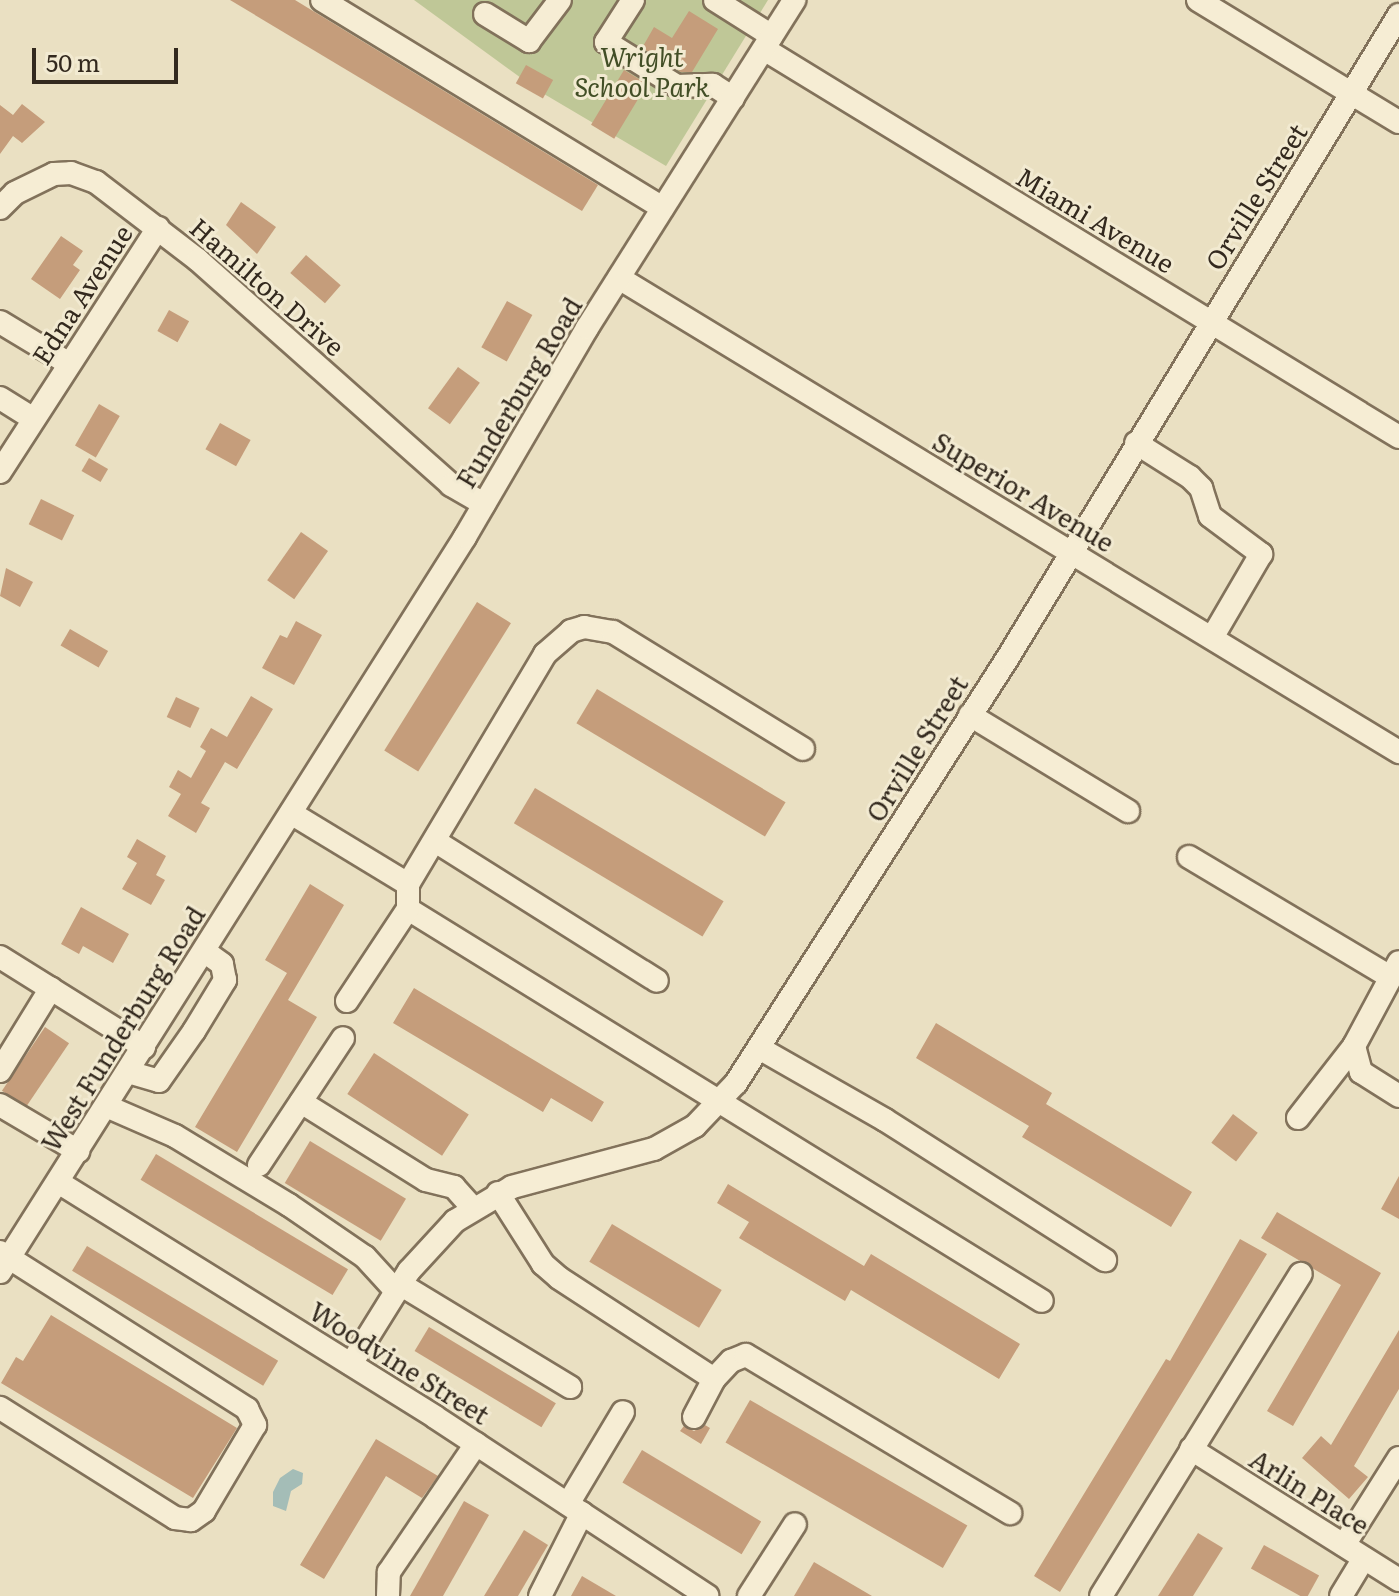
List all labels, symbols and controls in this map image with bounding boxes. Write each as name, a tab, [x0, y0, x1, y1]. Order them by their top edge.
scale bar	[36, 32, 182, 82]
park label: Wright School Park	[574, 40, 710, 102]
text: 50 m	[46, 44, 100, 79]
street label: Orville Street	[1198, 117, 1312, 275]
street label: Miami Avenue	[1011, 160, 1181, 278]
street label: Hamilton Drive	[185, 211, 351, 361]
street label: Edna Avenue	[24, 218, 138, 370]
street label: Funderburg Road	[449, 291, 587, 493]
street label: Superior Avenue	[928, 425, 1120, 557]
street label: Orville Street	[859, 669, 973, 827]
street label: West Funderburg Road	[34, 900, 210, 1156]
street label: Woodvine Street	[304, 1294, 496, 1430]
street label: Arlin Place	[1245, 1442, 1375, 1540]

